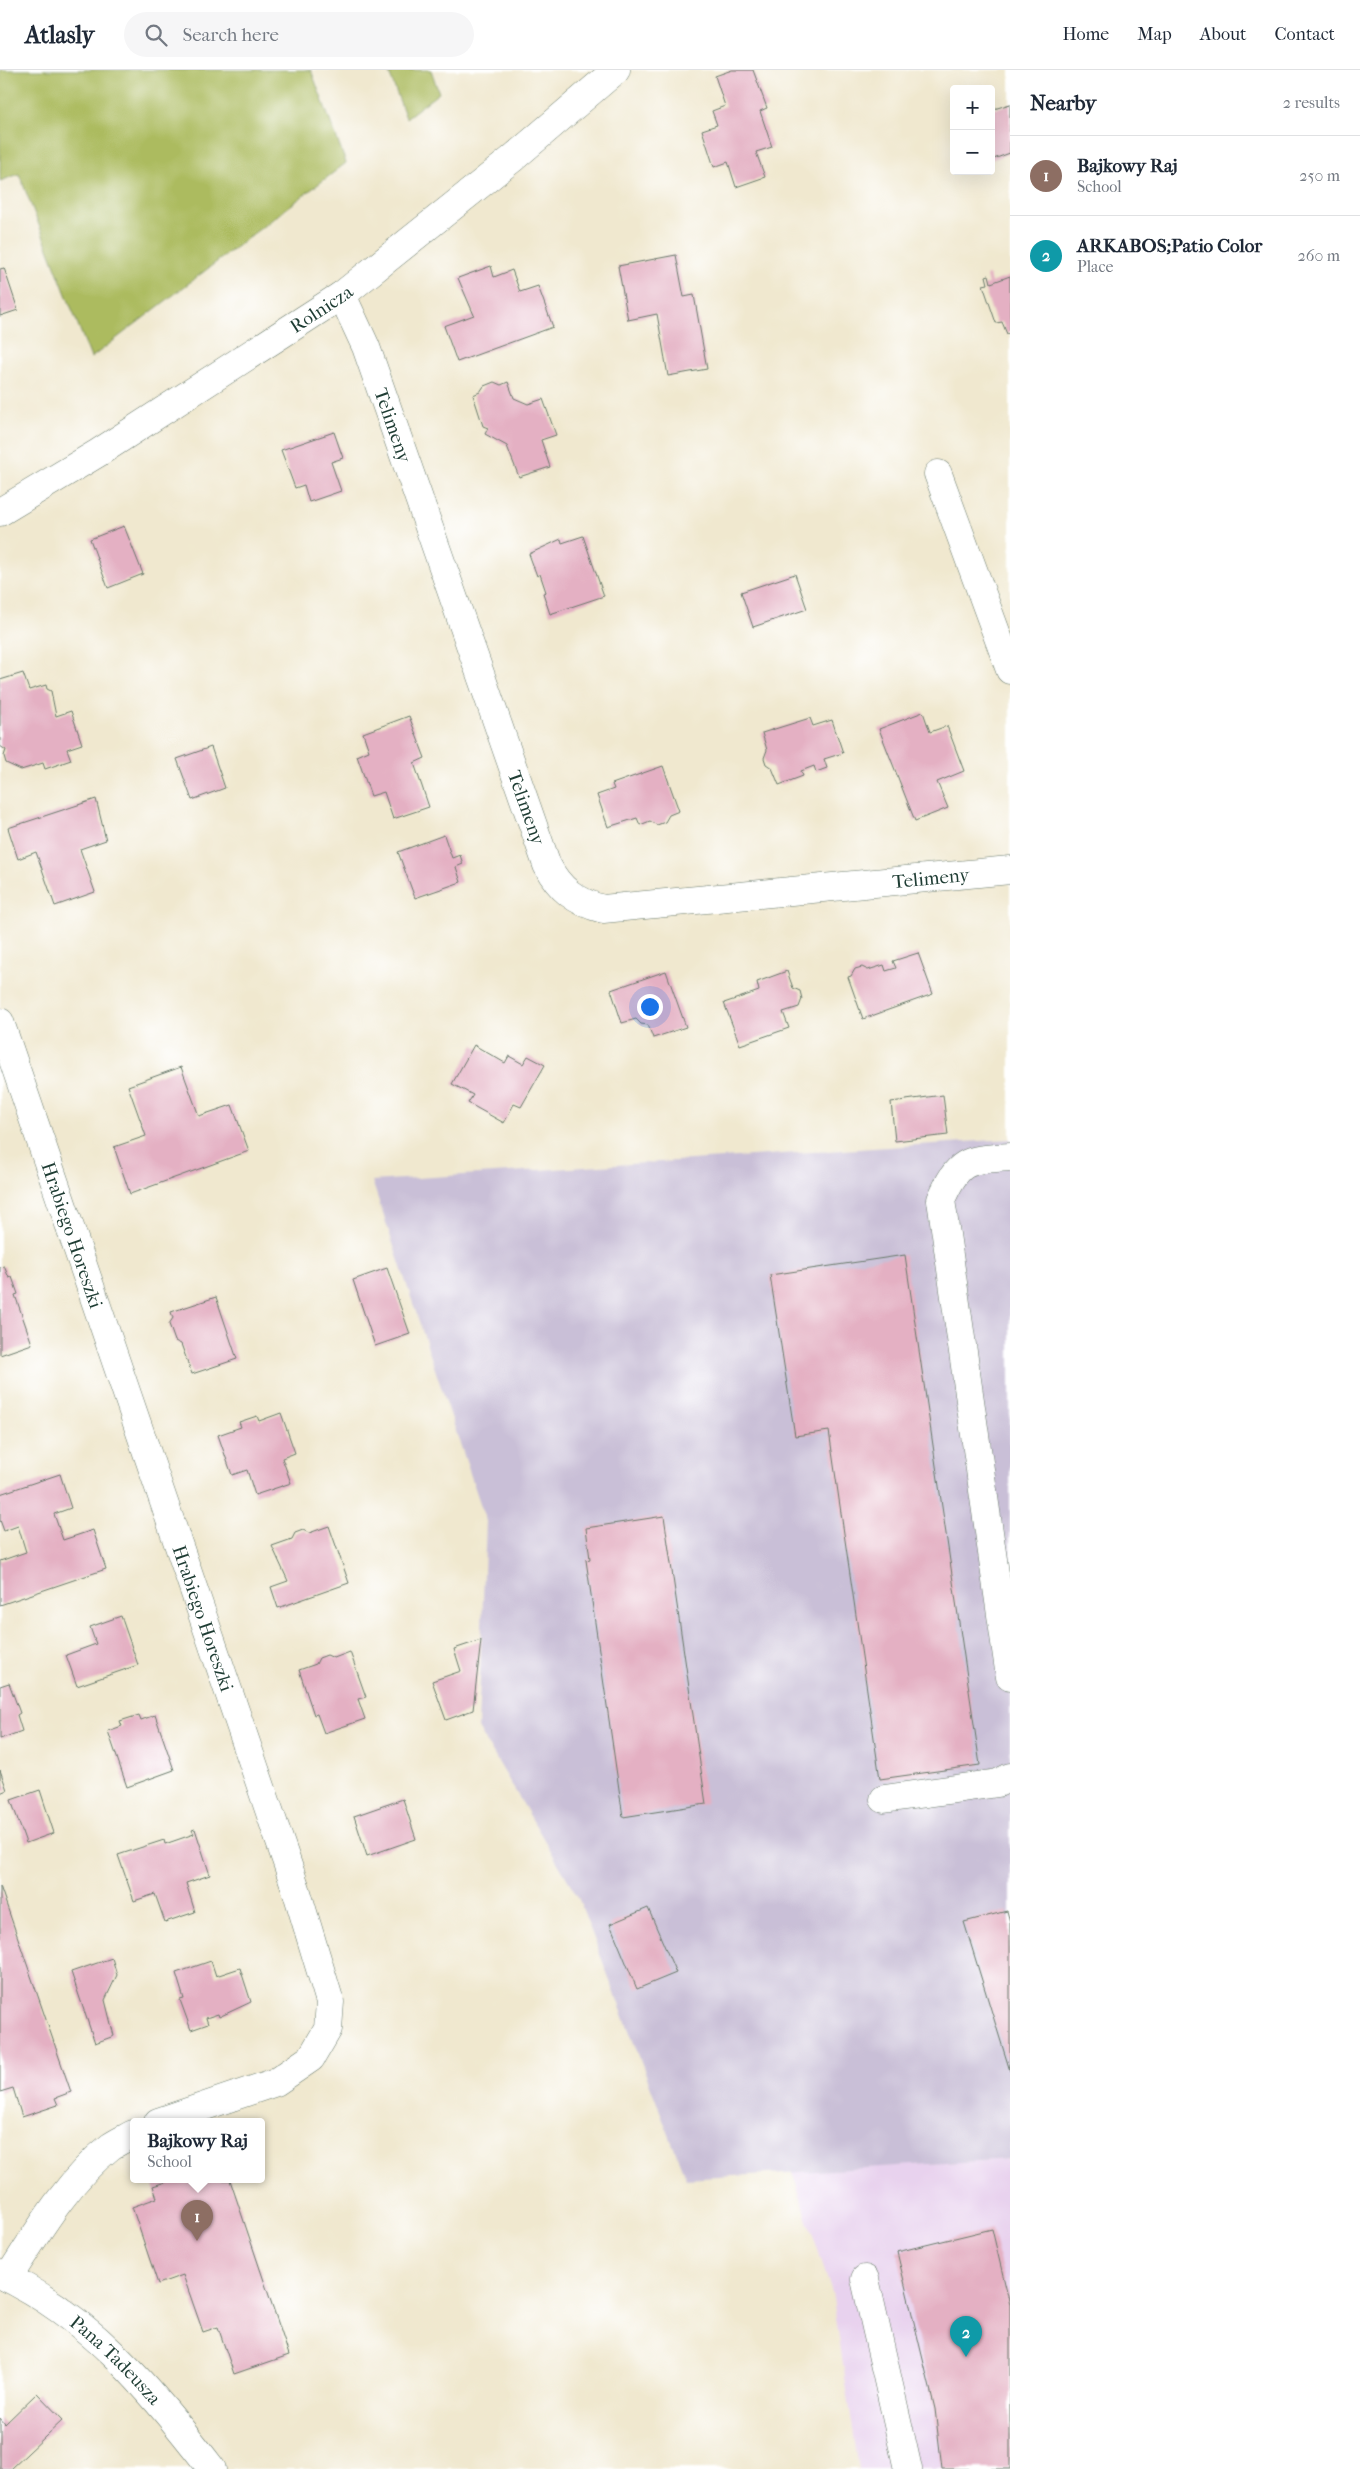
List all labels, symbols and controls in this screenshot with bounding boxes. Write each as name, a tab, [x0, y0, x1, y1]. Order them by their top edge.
search box	[124, 12, 474, 57]
text: Atlasly	[25, 21, 94, 49]
icon: search	[142, 21, 170, 49]
text: Search here	[182, 24, 279, 46]
text: Home	[1062, 24, 1109, 45]
text: Map	[1137, 24, 1172, 45]
text: About	[1200, 24, 1246, 45]
text: Contact	[1274, 24, 1335, 45]
map controls	[950, 85, 995, 175]
button: +	[950, 85, 995, 130]
text: Nearby	[1030, 91, 1096, 115]
text: 2 results	[1283, 93, 1340, 112]
button: −	[950, 130, 995, 175]
text: Bajkowy Raj	[1077, 155, 1178, 177]
text: 1	[1043, 166, 1049, 185]
text: 250 m	[1299, 166, 1340, 185]
text: School	[1077, 177, 1122, 196]
text: ARKABOS;Patio Color	[1077, 235, 1262, 257]
text: 2	[1042, 246, 1050, 265]
text: 260 m	[1298, 246, 1340, 265]
text: Place	[1077, 257, 1113, 276]
street label: Rolnicza	[286, 281, 358, 338]
street label: Telimeny	[369, 385, 416, 466]
street label: Telimeny	[503, 768, 549, 849]
street label: Telimeny	[891, 864, 971, 893]
your location	[637, 994, 663, 1020]
street label: Hrabiego Horeszki	[37, 1159, 107, 1312]
street label: Hrabiego Horeszki	[167, 1543, 238, 1695]
popup	[130, 2118, 265, 2183]
text: Bajkowy Raj	[147, 2130, 248, 2152]
text: School	[147, 2152, 192, 2171]
pin: 1	[181, 2200, 213, 2241]
street label: Pana Tadeusza	[65, 2311, 165, 2410]
pin: 2	[950, 2316, 982, 2357]

